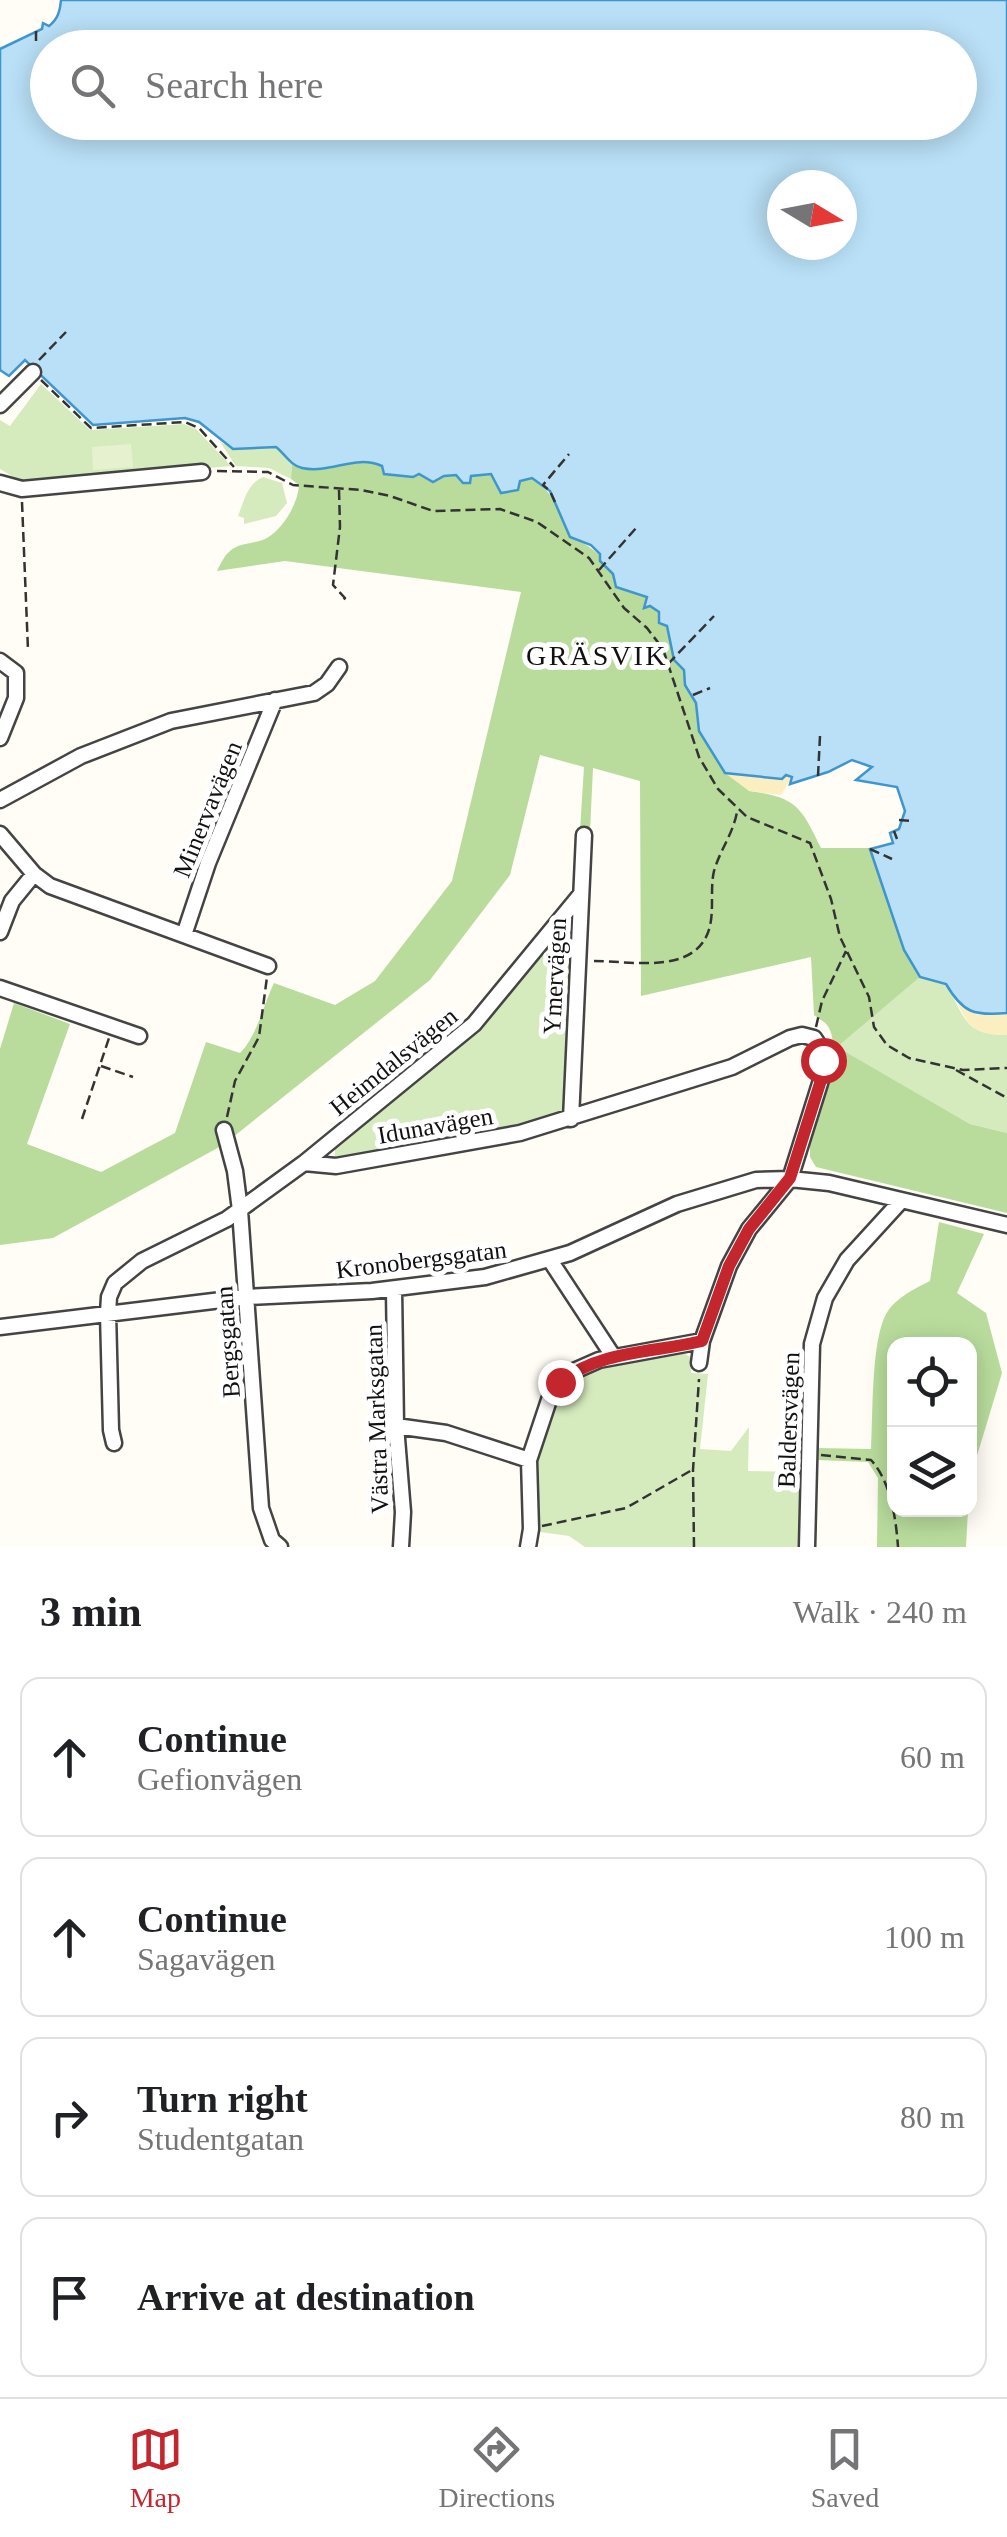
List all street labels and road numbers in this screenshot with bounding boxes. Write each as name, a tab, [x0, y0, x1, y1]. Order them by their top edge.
street label: Minervavägen	[168, 737, 247, 881]
street label: Ymervägen	[538, 917, 571, 1035]
street label: Heimdalsvägen	[324, 1002, 463, 1121]
street label: Idunavägen	[375, 1102, 495, 1149]
street label: Kronobergsgatan	[334, 1236, 508, 1283]
street label: Bergsgatan	[210, 1285, 245, 1399]
street label: Västra Marksgatan	[360, 1323, 393, 1514]
street label: Baldersvägen	[773, 1351, 804, 1488]

